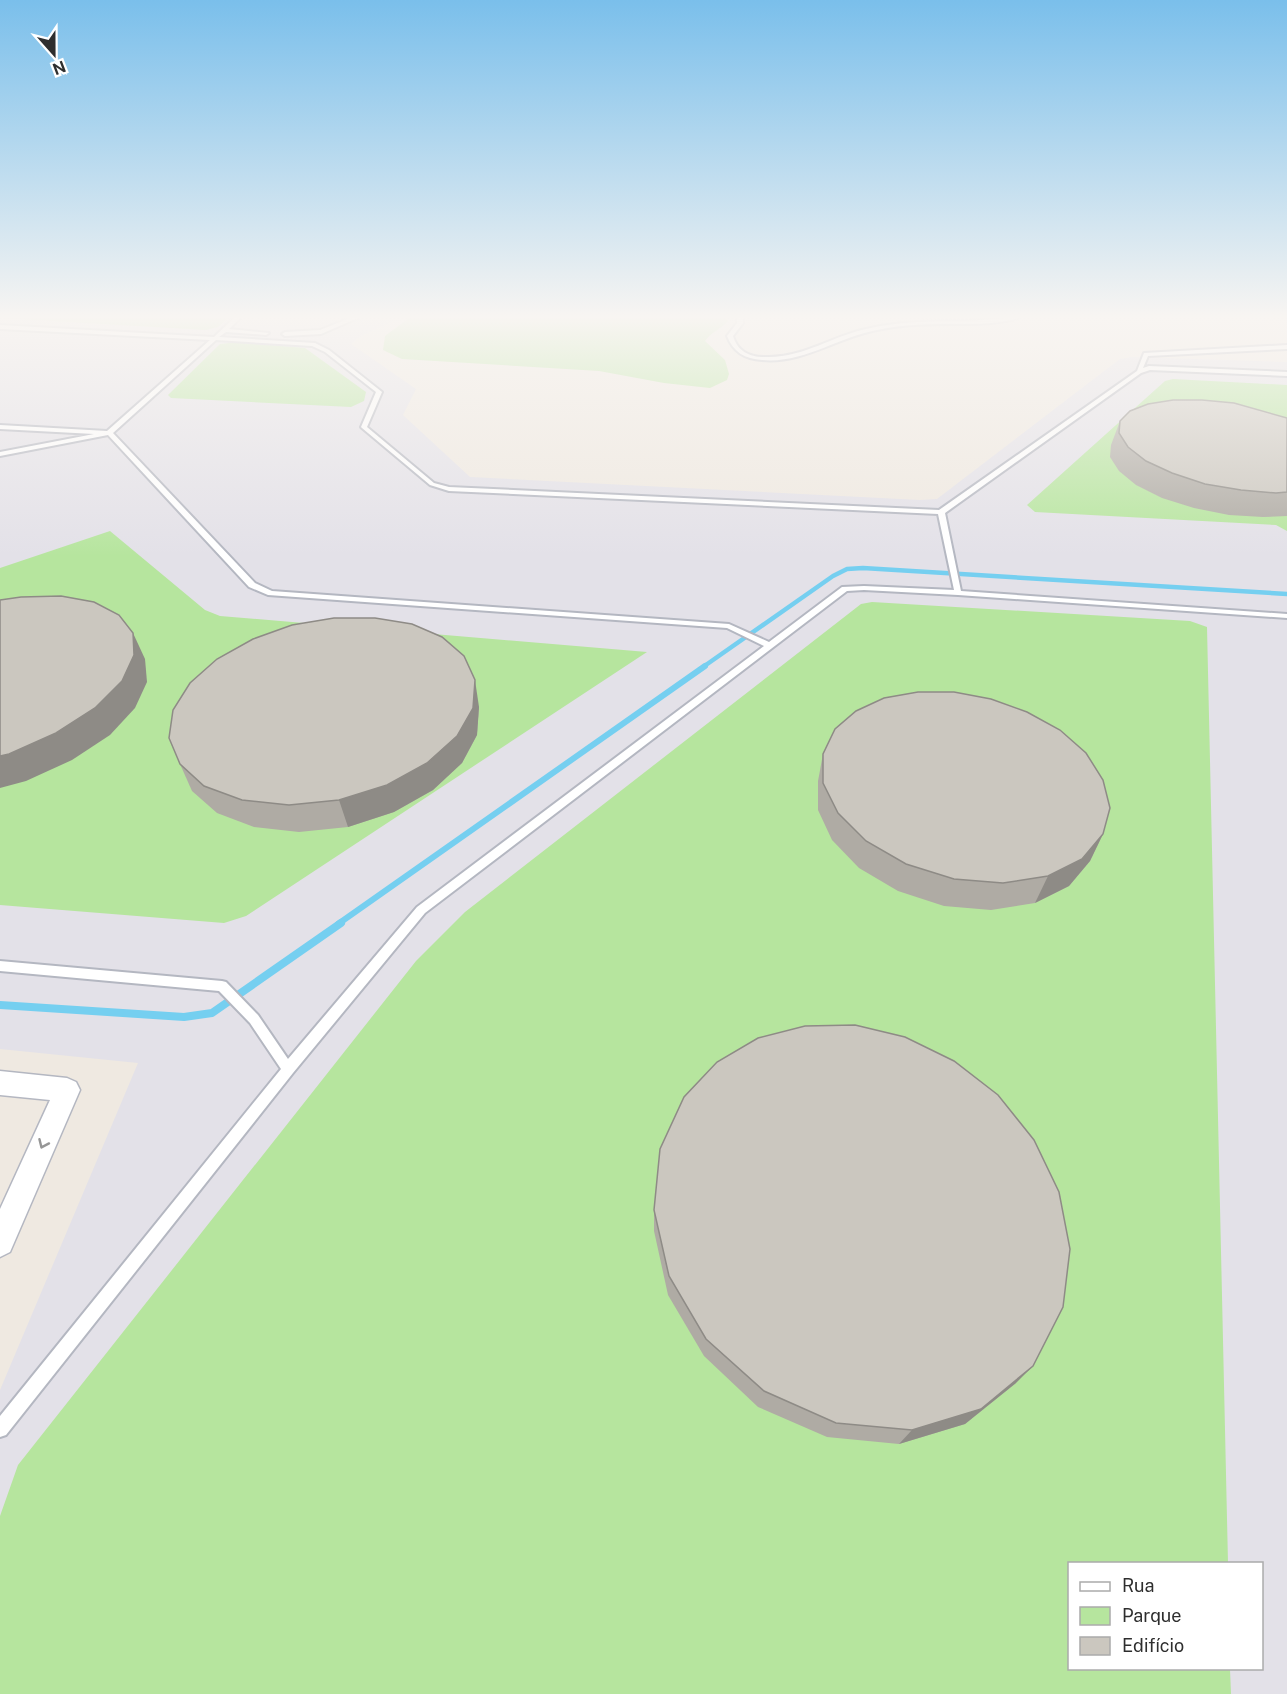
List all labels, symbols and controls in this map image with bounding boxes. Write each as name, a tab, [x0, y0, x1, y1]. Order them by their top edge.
north arrow	[24, 24, 84, 84]
text: N	[50, 56, 68, 79]
one-way arrow	[39, 1137, 51, 1148]
legend	[1068, 1562, 1263, 1670]
text: Rua	[1122, 1575, 1154, 1596]
text: Parque	[1122, 1605, 1182, 1626]
text: Edifício	[1122, 1635, 1184, 1656]

